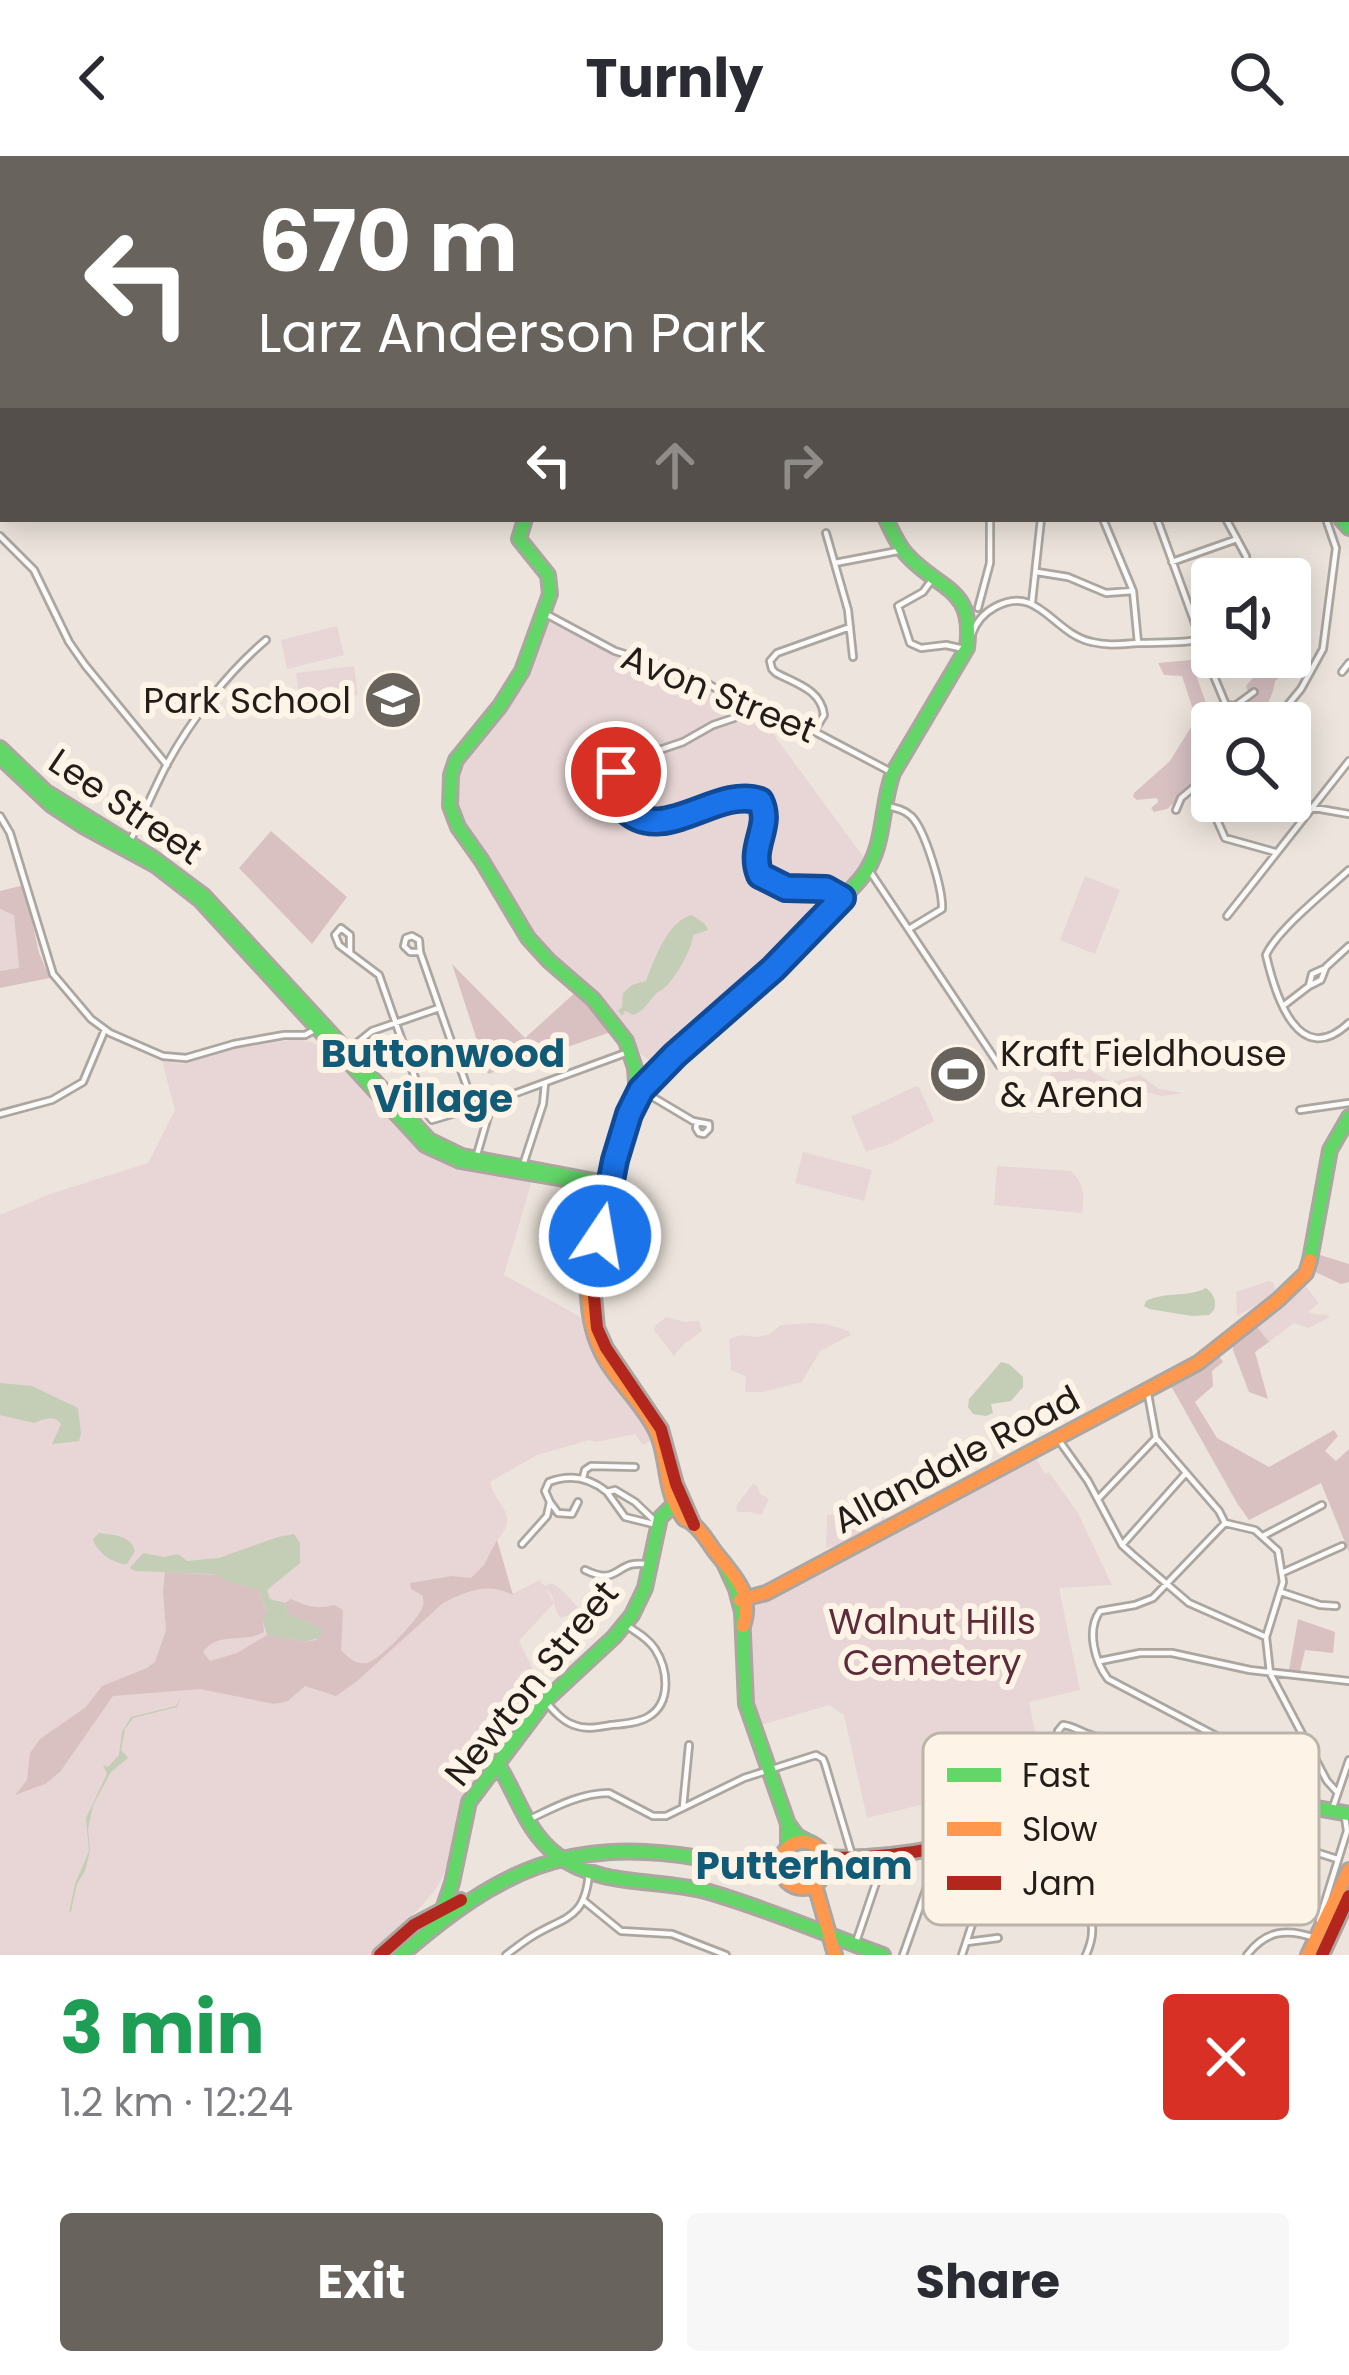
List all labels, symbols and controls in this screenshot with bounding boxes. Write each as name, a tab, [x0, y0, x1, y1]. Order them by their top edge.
text: Turnly	[586, 40, 763, 116]
icon: back	[60, 45, 126, 111]
icon: search	[1223, 45, 1289, 111]
text: 670 m	[258, 183, 518, 300]
icon: left	[60, 204, 216, 360]
text: Larz Anderson Park	[258, 295, 766, 371]
icon: left	[516, 432, 582, 498]
icon: ahead	[642, 432, 708, 498]
icon: right	[768, 432, 834, 498]
map controls	[1191, 558, 1311, 822]
button: sound	[1191, 558, 1311, 678]
street label: Avon Street	[614, 631, 824, 756]
school or university icon: Park School	[362, 669, 424, 731]
place label: Park School	[143, 675, 351, 726]
button: search	[1191, 702, 1311, 822]
pin	[565, 721, 667, 823]
street label: Lee Street	[39, 736, 213, 877]
icon: arrive	[583, 739, 649, 805]
district label: Buttonwood Village	[321, 1026, 565, 1126]
place label: Kraft Fieldhouse & Arena	[1000, 1028, 1287, 1120]
sports icon: Kraft Fieldhouse & Arena	[927, 1043, 989, 1105]
position arrow	[537, 1173, 663, 1299]
street label: Allandale Road	[824, 1373, 1088, 1546]
street label: Newton Street	[432, 1570, 630, 1797]
park label: Walnut Hills Cemetery	[828, 1596, 1036, 1688]
legend	[923, 1733, 1319, 1925]
text: Fast	[1022, 1752, 1090, 1799]
text: Slow	[1022, 1806, 1098, 1853]
district label: Putterham	[695, 1838, 913, 1893]
text: Jam	[1022, 1860, 1096, 1907]
text: 3 min	[60, 1977, 265, 2078]
button: close	[1163, 1994, 1289, 2120]
text: 1.2 km · 12:24	[60, 2075, 293, 2130]
button: Exit	[60, 2213, 663, 2351]
button: Share	[687, 2213, 1289, 2351]

